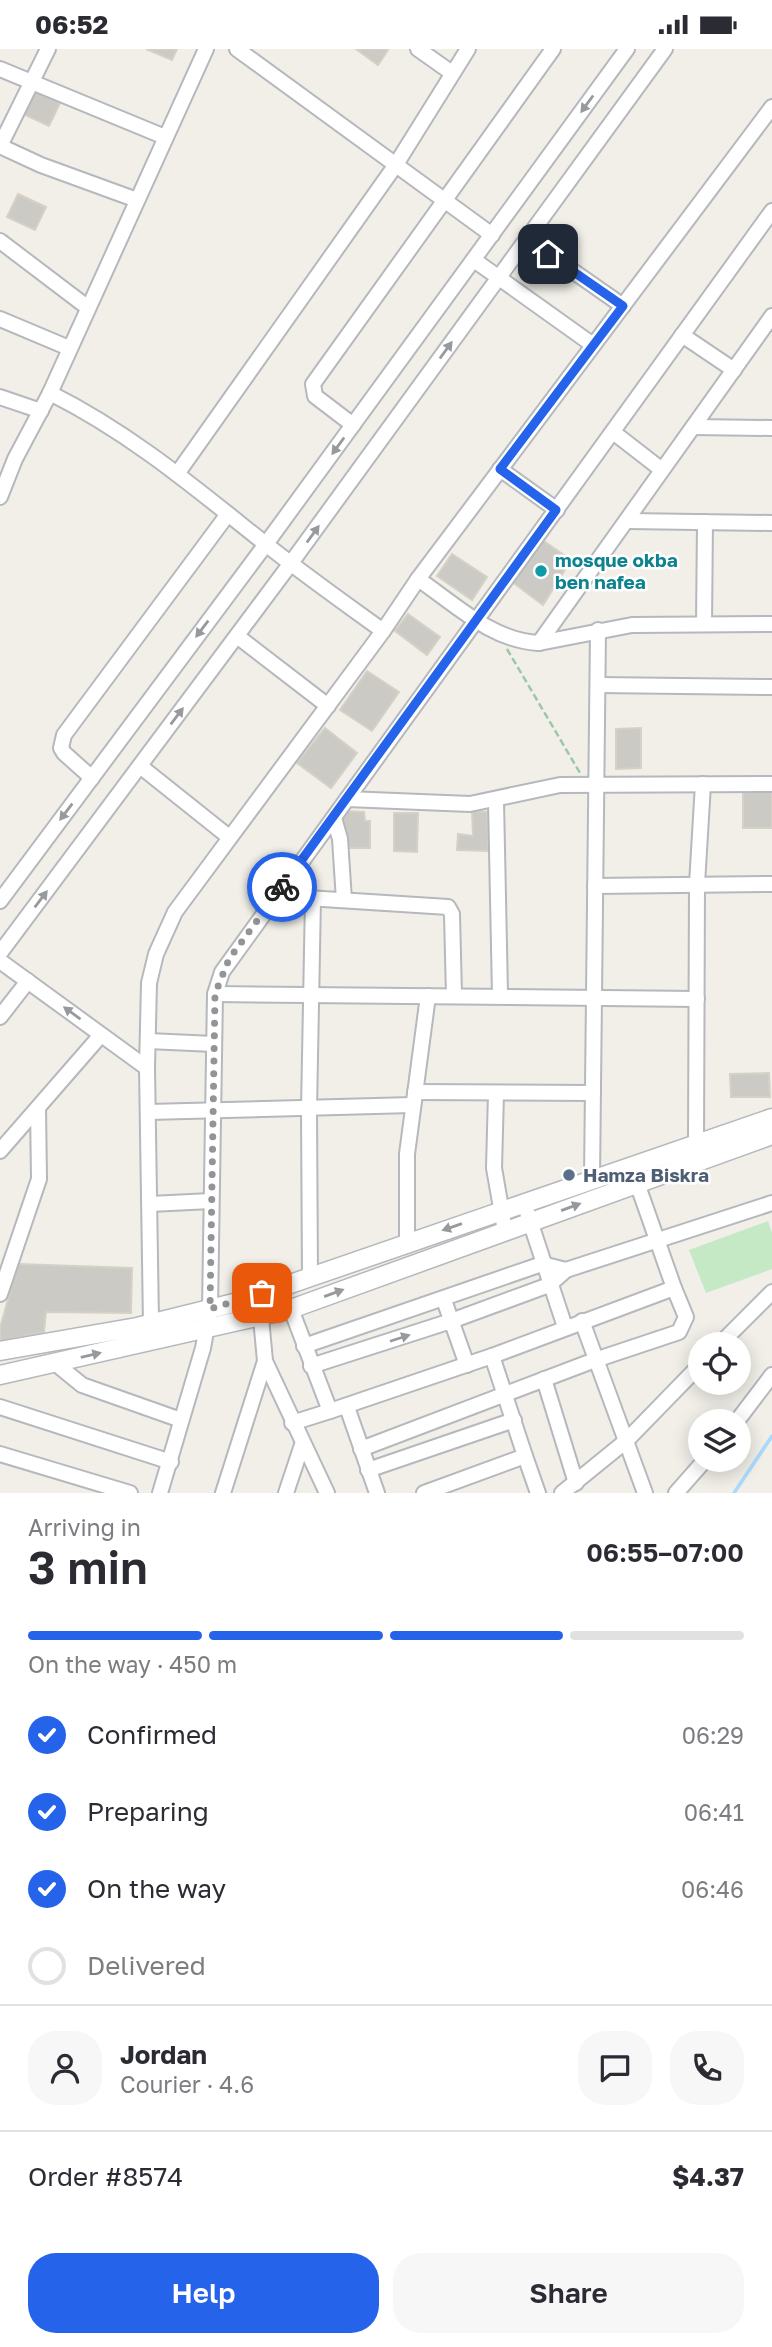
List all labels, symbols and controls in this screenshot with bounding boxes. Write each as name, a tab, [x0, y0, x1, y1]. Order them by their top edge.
text: 06:52	[35, 9, 108, 40]
one-way arrow	[580, 95, 594, 113]
pin	[518, 224, 578, 284]
icon: home	[529, 235, 567, 273]
one-way arrow	[439, 341, 453, 359]
one-way arrow	[330, 437, 345, 455]
one-way arrow	[305, 525, 319, 543]
place label: mosque okba ben nafea	[555, 548, 678, 593]
marker: mosque okba ben nafea	[533, 563, 549, 579]
one-way arrow	[195, 620, 210, 638]
one-way arrow	[170, 707, 184, 725]
one-way arrow	[60, 803, 74, 821]
courier	[247, 852, 317, 922]
icon: bike	[263, 868, 301, 906]
one-way arrow	[34, 889, 48, 908]
one-way arrow	[63, 1007, 81, 1021]
place label: Hamza Biskra	[583, 1163, 709, 1186]
marker: Hamza Biskra	[561, 1167, 577, 1183]
one-way arrow	[561, 1201, 582, 1212]
one-way arrow	[442, 1222, 463, 1233]
pin	[232, 1263, 292, 1323]
icon: bag	[243, 1274, 281, 1312]
one-way arrow	[324, 1287, 345, 1298]
one-way arrow	[389, 1332, 410, 1343]
map controls	[688, 1332, 751, 1472]
button: locate	[688, 1332, 751, 1395]
one-way arrow	[80, 1350, 102, 1361]
button: layers	[688, 1409, 751, 1472]
text: Arriving in	[28, 1513, 141, 1541]
text: 06:55–07:00	[586, 1537, 744, 1568]
text: 3 min	[28, 1539, 148, 1594]
text: On the way · 450 m	[28, 1650, 237, 1678]
icon: check	[28, 1716, 66, 1754]
text: Confirmed	[87, 1719, 217, 1750]
text: 06:29	[682, 1721, 744, 1749]
icon: check	[28, 1793, 66, 1831]
text: Preparing	[87, 1796, 209, 1827]
text: 06:41	[684, 1798, 744, 1826]
icon: check	[28, 1870, 66, 1908]
text: On the way	[87, 1873, 226, 1904]
text: 06:46	[681, 1875, 744, 1903]
text: Delivered	[87, 1950, 206, 1981]
button: person	[28, 2031, 102, 2105]
button: chat	[578, 2031, 652, 2105]
button: phone	[670, 2031, 744, 2105]
text: Jordan	[120, 2039, 207, 2070]
text: Courier · 4.6	[120, 2070, 254, 2098]
text: Order #8574	[28, 2161, 183, 2192]
text: $4.37	[672, 2161, 744, 2192]
button: Help	[28, 2253, 379, 2333]
button: Share	[393, 2253, 744, 2333]

